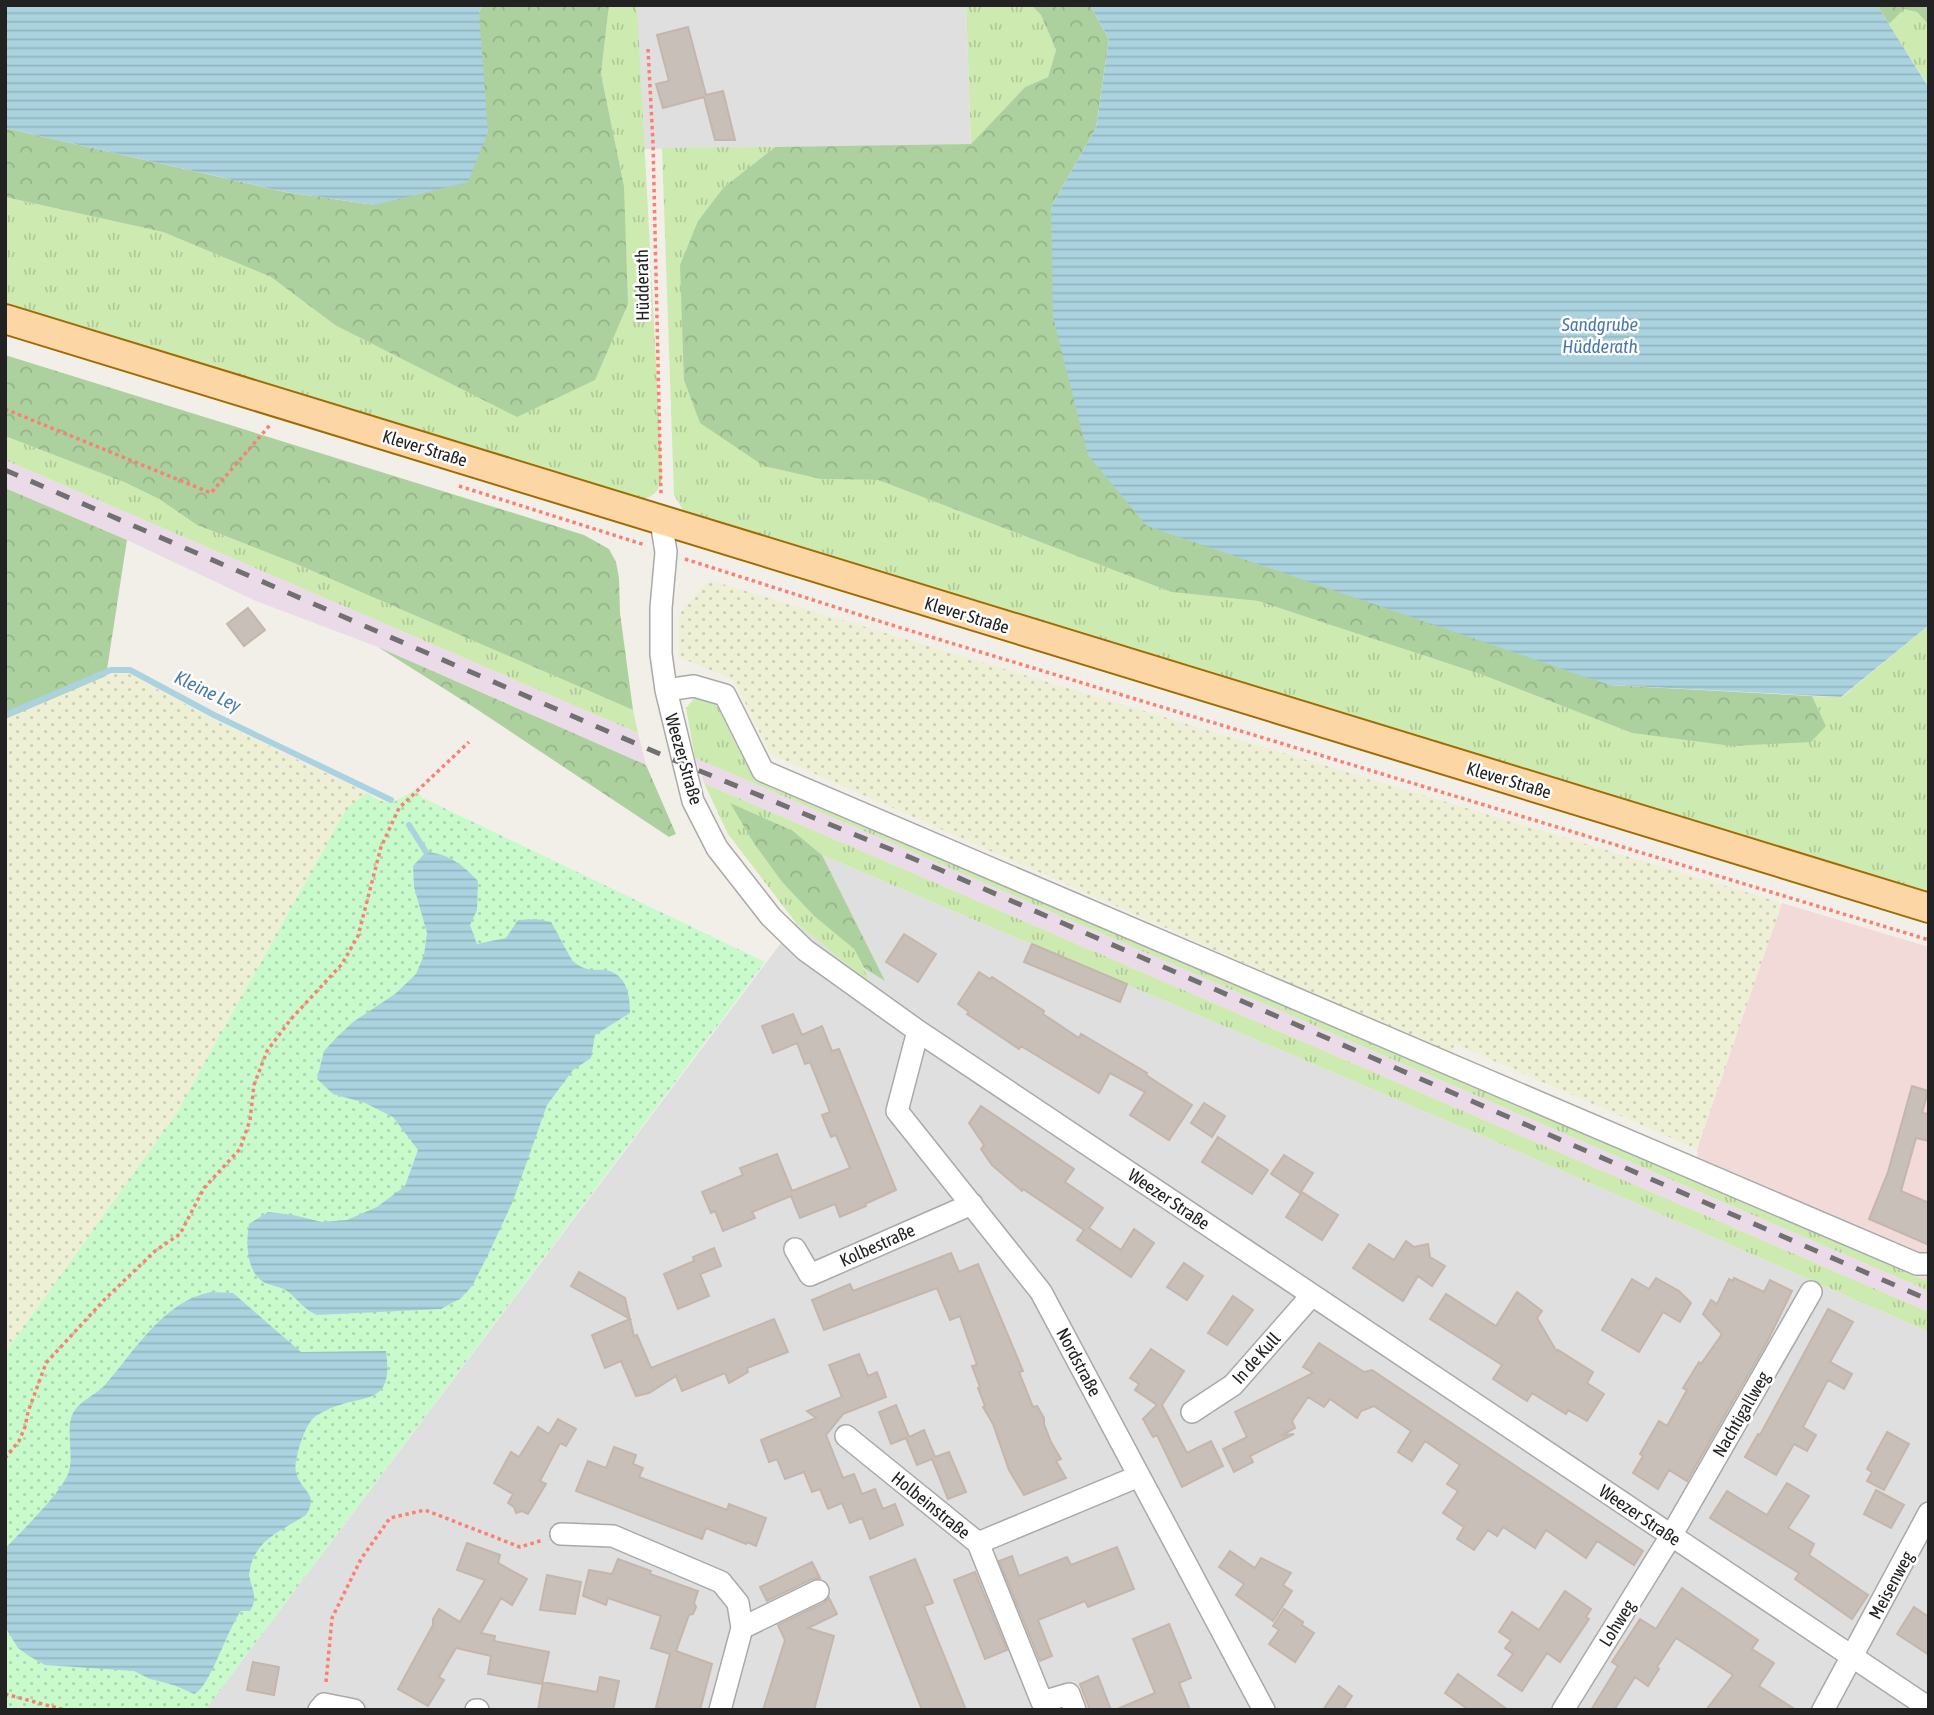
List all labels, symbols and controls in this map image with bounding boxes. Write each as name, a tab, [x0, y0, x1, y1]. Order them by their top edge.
street label: Hüdderath	[631, 249, 653, 321]
water label: Sandgrube Hüdderath	[1561, 313, 1638, 357]
street label: Klever Straße	[380, 425, 470, 471]
street label: Klever Straße	[922, 592, 1012, 638]
water label: Kleine Ley	[171, 666, 245, 717]
street label: Weezer Straße	[661, 711, 707, 807]
street label: Klever Straße	[1464, 757, 1554, 803]
street label: Weezer Straße	[1124, 1164, 1214, 1234]
street label: Kolbestraße	[836, 1219, 918, 1271]
street label: Nordstraße	[1052, 1324, 1106, 1400]
street label: In de Kull	[1228, 1328, 1285, 1388]
street label: Nachtigallweg	[1708, 1367, 1774, 1461]
street label: Holbeinstraße	[888, 1467, 974, 1543]
street label: Weezer Straße	[1595, 1480, 1685, 1550]
street label: Meisenweg	[1864, 1547, 1918, 1623]
street label: Lohweg	[1595, 1596, 1639, 1650]

